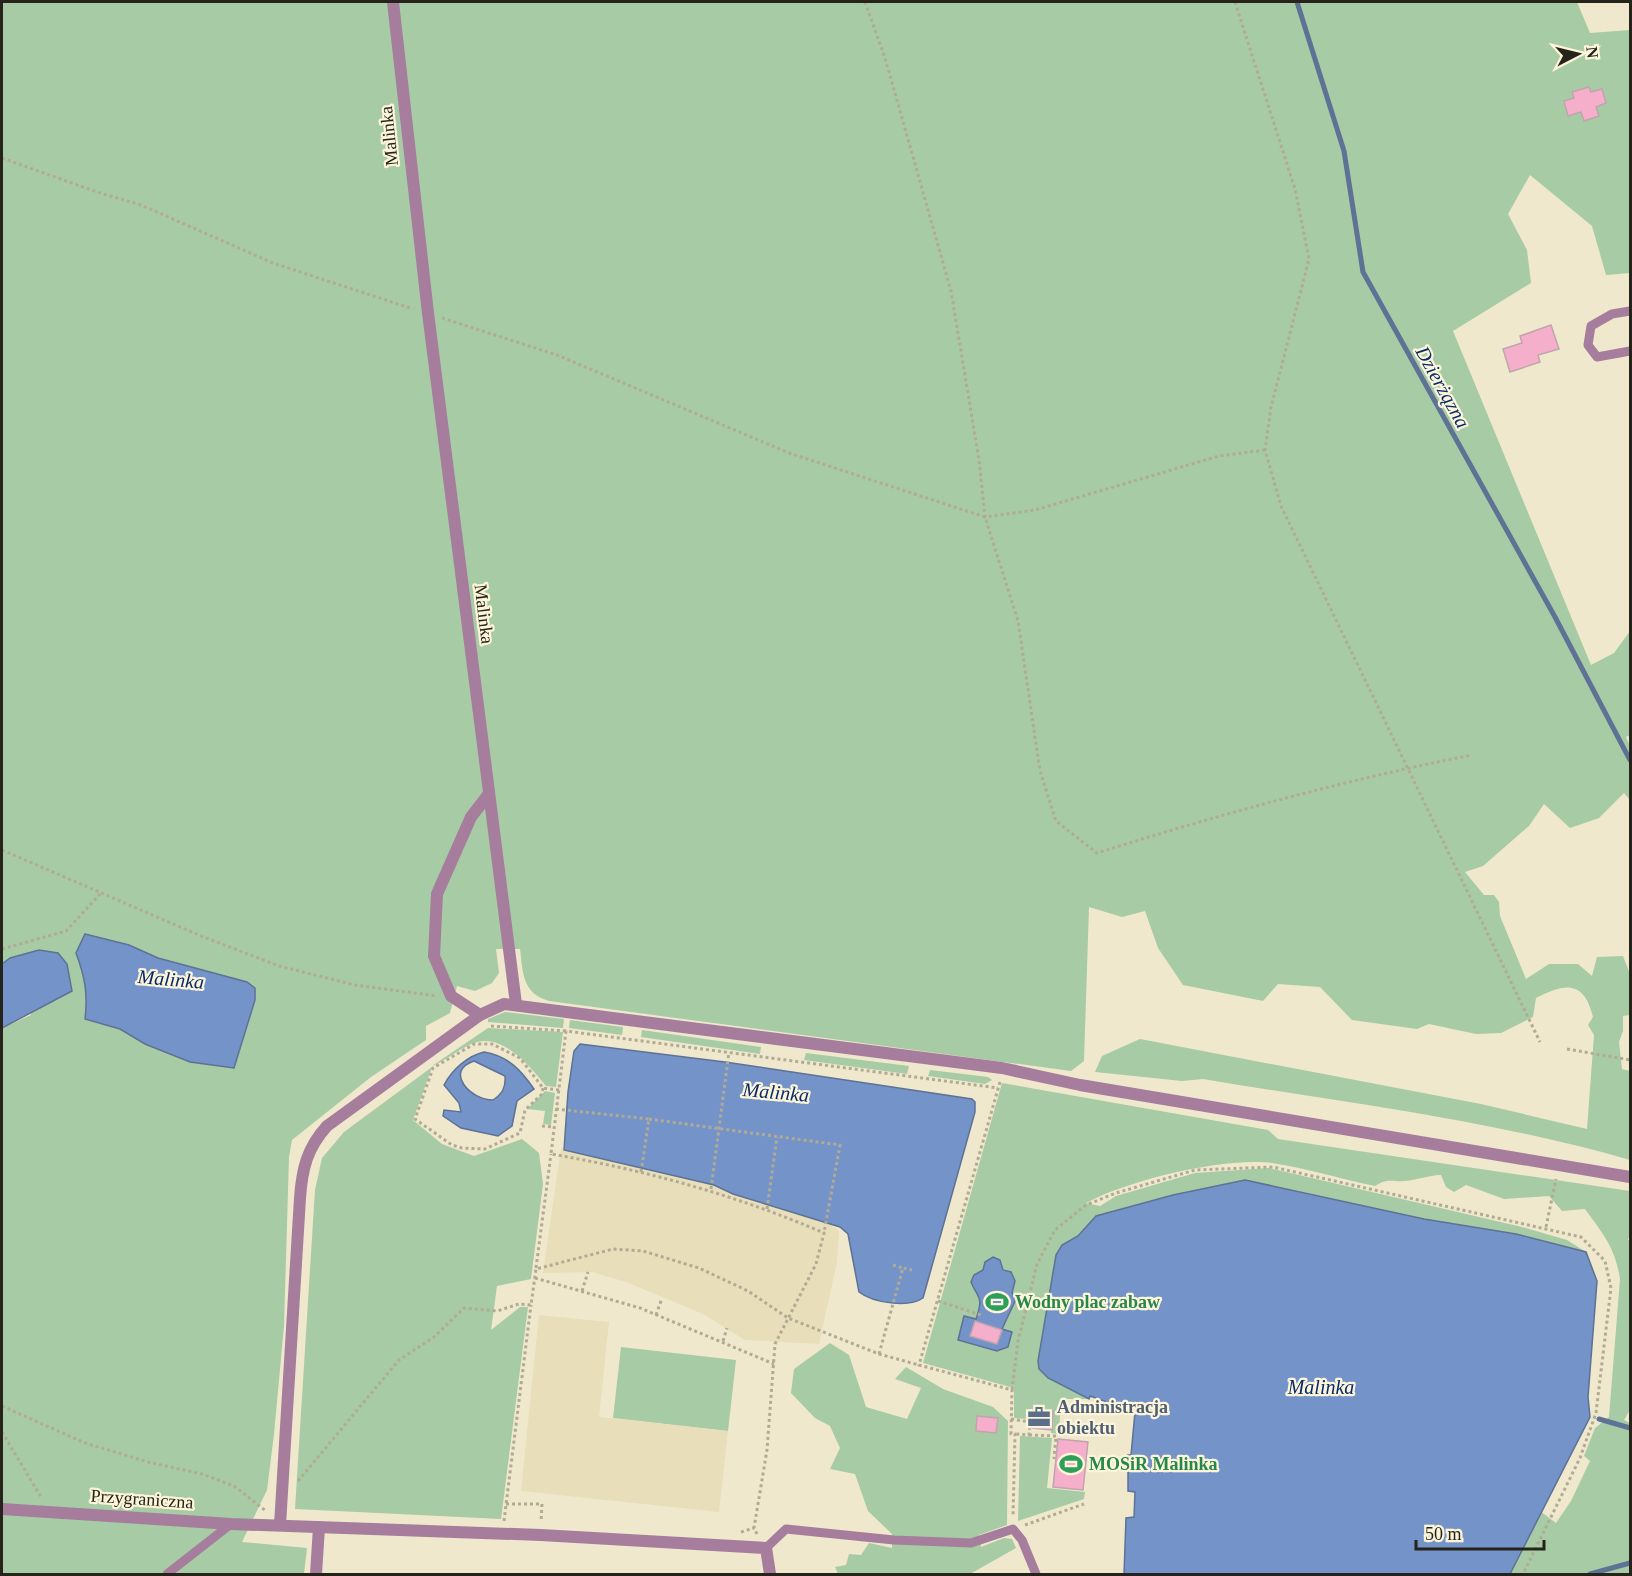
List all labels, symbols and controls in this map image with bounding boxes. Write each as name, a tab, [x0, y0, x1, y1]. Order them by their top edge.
north arrow	[1548, 24, 1608, 84]
text: N	[1583, 45, 1602, 59]
street label: Malinka	[376, 105, 402, 167]
water label: Dzierżązna	[1410, 341, 1474, 432]
street label: Malinka	[470, 583, 498, 645]
water label: Malinka	[136, 965, 205, 993]
water label: Malinka	[741, 1078, 810, 1106]
sports icon: Wodny plac zabaw	[984, 1289, 1010, 1315]
place label: Wodny plac zabaw	[1015, 1292, 1160, 1312]
water label: Malinka	[1287, 1376, 1354, 1398]
place label: Administracja obiektu	[1057, 1397, 1168, 1438]
office icon: Administracja obiektu	[1026, 1404, 1052, 1430]
sports icon: MOSiR Malinka	[1058, 1451, 1084, 1477]
place label: MOSiR Malinka	[1089, 1454, 1218, 1474]
street label: Przygraniczna	[90, 1485, 194, 1513]
scale bar	[1416, 1513, 1544, 1551]
text: 50 m	[1425, 1524, 1462, 1544]

